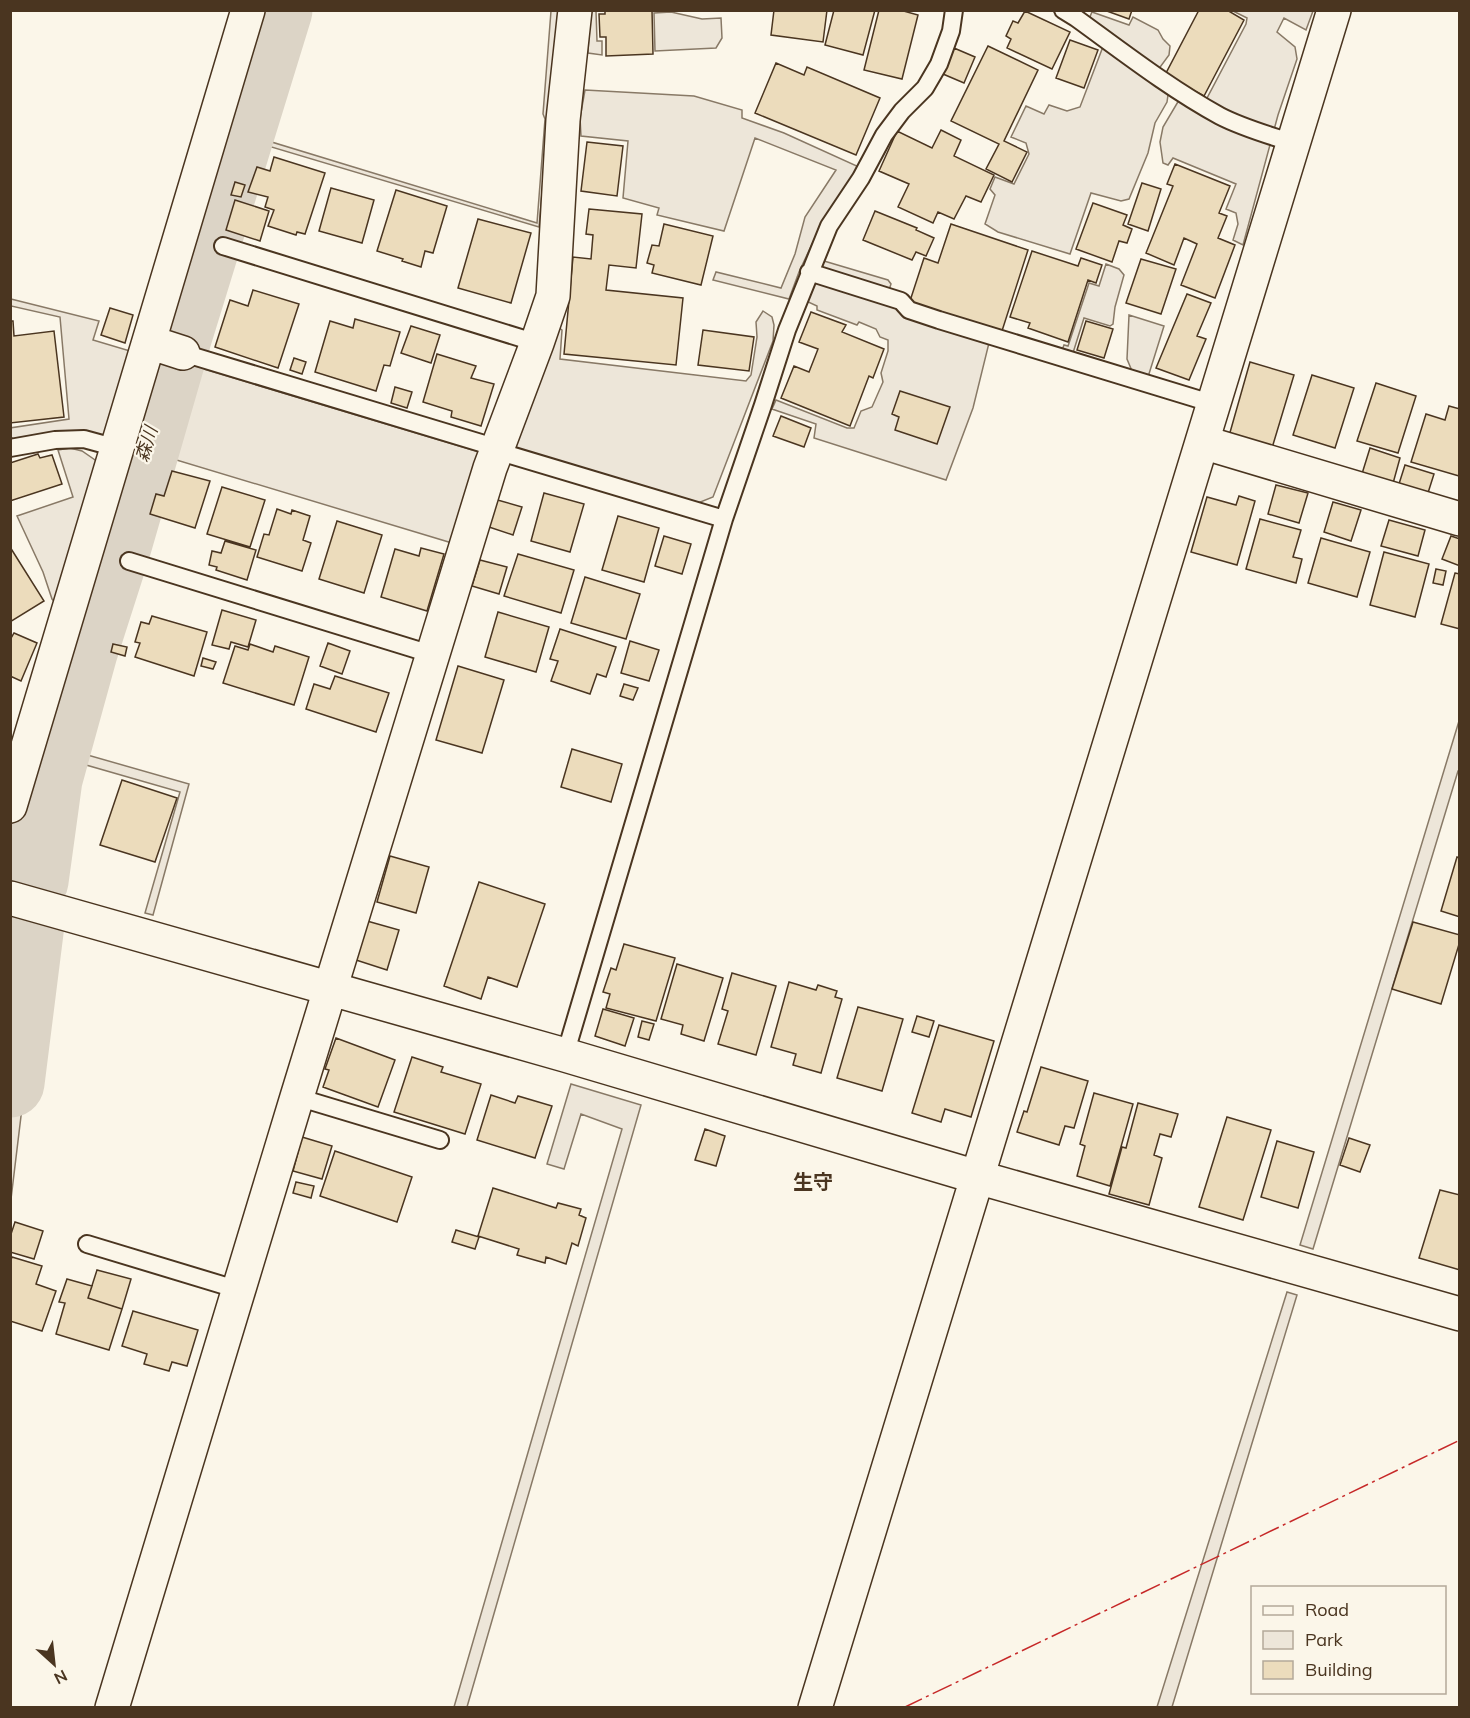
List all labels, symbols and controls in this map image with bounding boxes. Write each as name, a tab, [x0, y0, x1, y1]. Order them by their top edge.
water label: 森川	[130, 422, 163, 465]
district label: 生守	[793, 1169, 833, 1194]
legend	[1251, 1586, 1446, 1694]
text: Road	[1305, 1598, 1349, 1621]
text: Park	[1305, 1628, 1344, 1651]
north arrow	[24, 1634, 84, 1694]
text: Building	[1305, 1658, 1373, 1681]
text: N	[51, 1666, 71, 1689]

